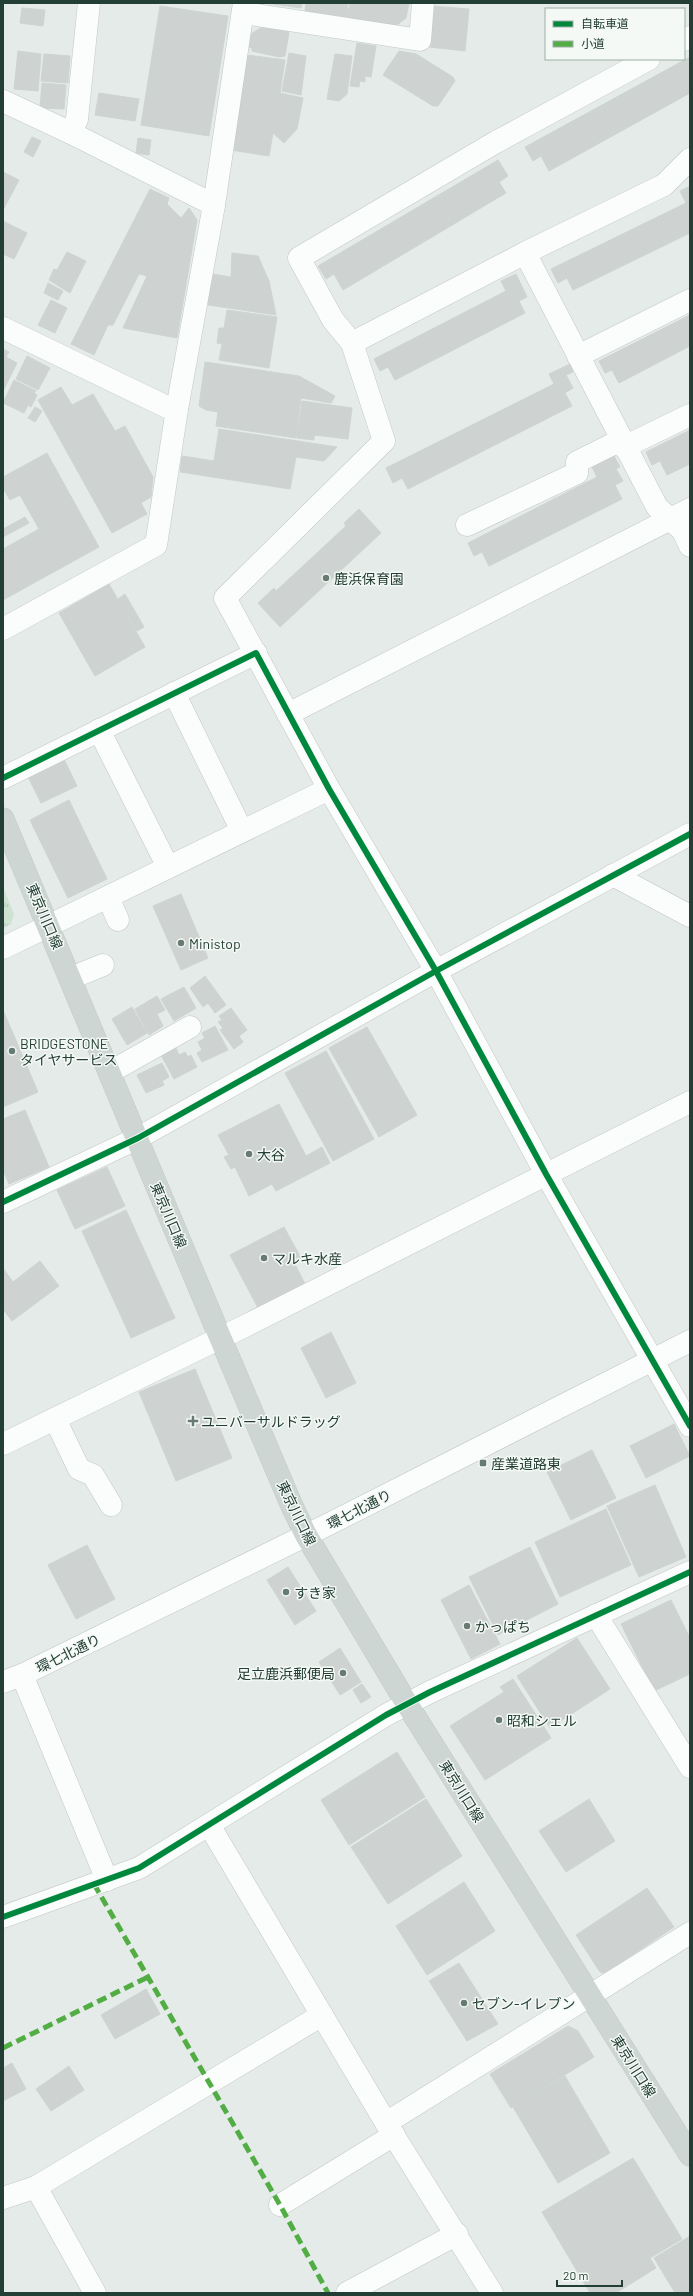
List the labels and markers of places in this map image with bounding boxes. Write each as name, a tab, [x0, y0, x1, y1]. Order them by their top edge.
place label: 鹿浜保育園	[334, 570, 404, 587]
marker: 鹿浜保育園	[321, 573, 331, 583]
place label: Ministop	[189, 935, 241, 952]
marker: Ministop	[176, 938, 186, 948]
place label: BRIDGESTONE タイヤサービス	[20, 1035, 118, 1068]
marker: BRIDGESTONE タイヤサービス	[7, 1046, 17, 1056]
place label: 大谷	[257, 1146, 285, 1163]
marker: 大谷	[244, 1149, 254, 1159]
place label: マルキ水産	[272, 1250, 342, 1267]
marker: マルキ水産	[259, 1253, 269, 1263]
place label: ユニバーサルドラッグ	[201, 1413, 341, 1430]
marker: ユニバーサルドラッグ	[188, 1416, 198, 1426]
place label: 産業道路東	[491, 1455, 561, 1472]
marker: 産業道路東	[478, 1458, 488, 1468]
place label: すき家	[294, 1584, 336, 1601]
marker: すき家	[281, 1587, 291, 1597]
place label: かっぱち	[475, 1618, 531, 1635]
marker: かっぱち	[462, 1621, 472, 1631]
place label: 足立鹿浜郵便局	[237, 1665, 335, 1682]
marker: 足立鹿浜郵便局	[338, 1668, 348, 1678]
place label: 昭和シェル	[507, 1712, 577, 1729]
marker: 昭和シェル	[494, 1715, 504, 1725]
place label: セブン-イレブン	[472, 1995, 576, 2012]
marker: セブン-イレブン	[459, 1998, 469, 2008]

